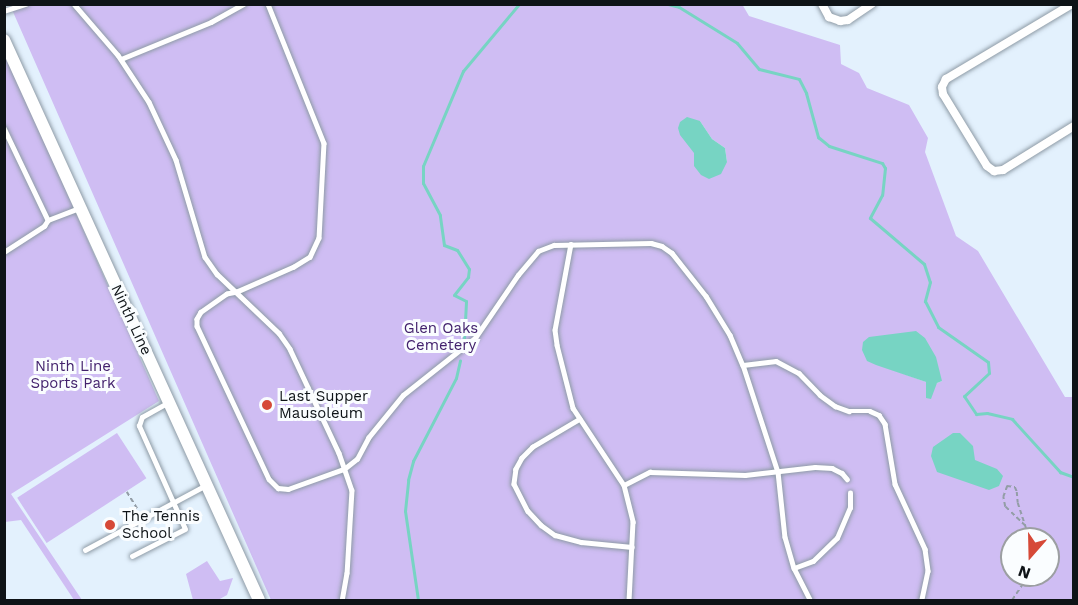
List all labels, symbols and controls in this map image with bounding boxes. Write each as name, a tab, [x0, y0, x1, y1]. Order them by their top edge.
street label: Ninth Line	[107, 282, 155, 358]
park label: Glen Oaks Cemetery	[404, 319, 478, 354]
park label: Ninth Line Sports Park	[30, 357, 116, 392]
place label: Last Supper Mausoleum	[279, 387, 368, 422]
marker: Last Supper Mausoleum	[260, 398, 274, 412]
place label: The Tennis School	[122, 507, 200, 542]
marker: The Tennis School	[103, 518, 117, 532]
north arrow	[1000, 527, 1060, 587]
text: N	[1016, 562, 1033, 583]

